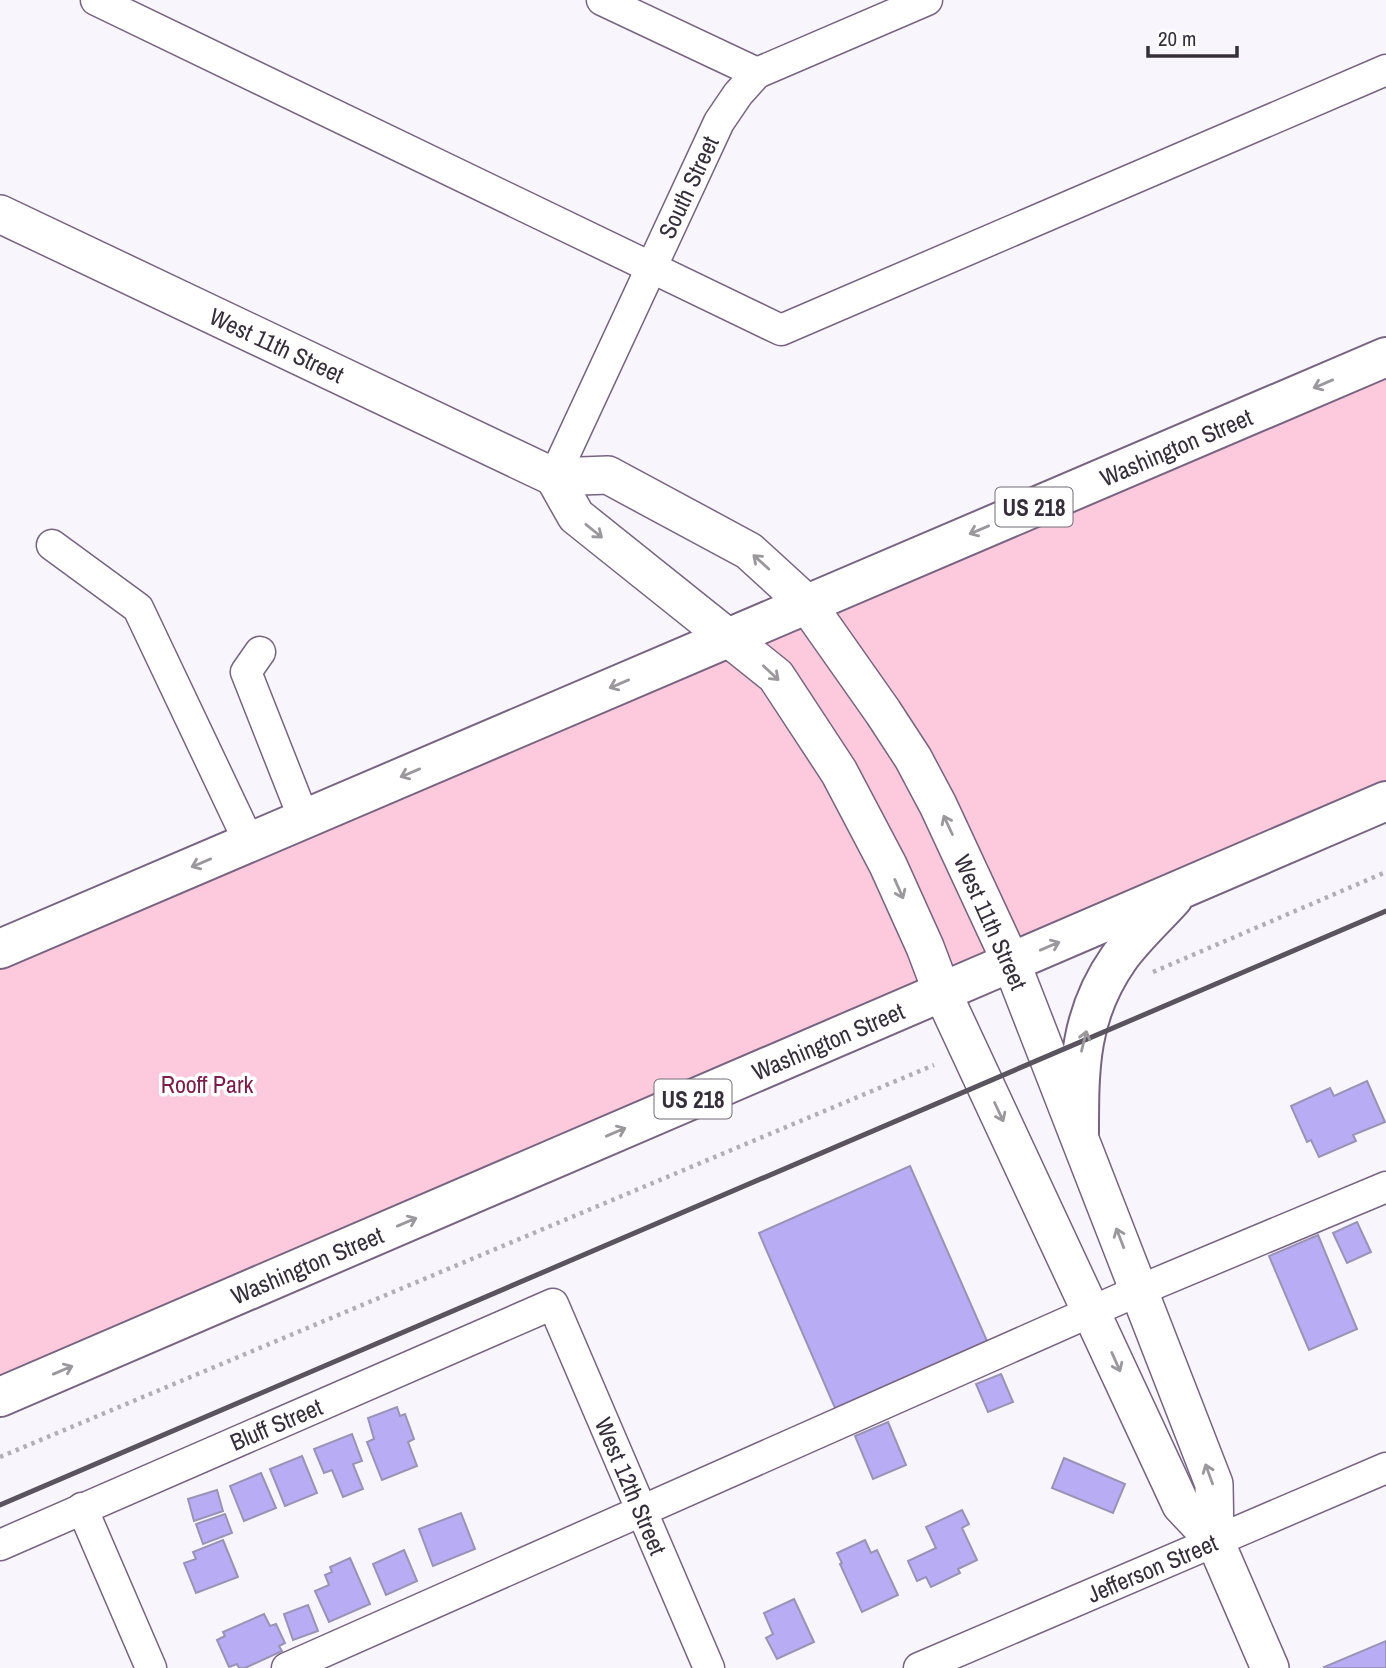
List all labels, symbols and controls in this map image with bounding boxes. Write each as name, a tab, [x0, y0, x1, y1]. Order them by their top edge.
scale bar	[1148, 14, 1237, 58]
text: 20 m	[1158, 24, 1196, 53]
street label: South Street	[650, 130, 726, 243]
street label: West 11th Street	[205, 300, 350, 390]
one-way arrow	[1313, 378, 1334, 391]
street label: Washington Street	[1095, 400, 1257, 493]
road number: US 218	[996, 488, 1072, 526]
one-way arrow	[584, 523, 602, 538]
one-way arrow	[968, 525, 990, 538]
one-way arrow	[752, 554, 770, 570]
one-way arrow	[762, 665, 779, 682]
one-way arrow	[609, 678, 630, 691]
one-way arrow	[400, 768, 421, 781]
one-way arrow	[941, 815, 954, 837]
street label: West 11th Street	[947, 849, 1035, 995]
one-way arrow	[191, 857, 212, 870]
one-way arrow	[893, 878, 906, 900]
one-way arrow	[1039, 939, 1060, 952]
street label: Washington Street	[747, 994, 909, 1087]
one-way arrow	[1078, 1030, 1091, 1053]
park label: Rooff Park	[161, 1068, 253, 1100]
road number: US 218	[654, 1080, 732, 1118]
one-way arrow	[992, 1101, 1006, 1122]
one-way arrow	[605, 1125, 626, 1138]
one-way arrow	[396, 1215, 417, 1228]
street label: Washington Street	[226, 1218, 388, 1311]
one-way arrow	[1112, 1228, 1125, 1249]
one-way arrow	[1110, 1351, 1123, 1372]
one-way arrow	[51, 1363, 73, 1376]
street label: Bluff Street	[225, 1390, 327, 1458]
street label: West 12th Street	[588, 1412, 675, 1560]
one-way arrow	[1202, 1463, 1215, 1485]
street label: Jefferson Street	[1082, 1526, 1223, 1610]

